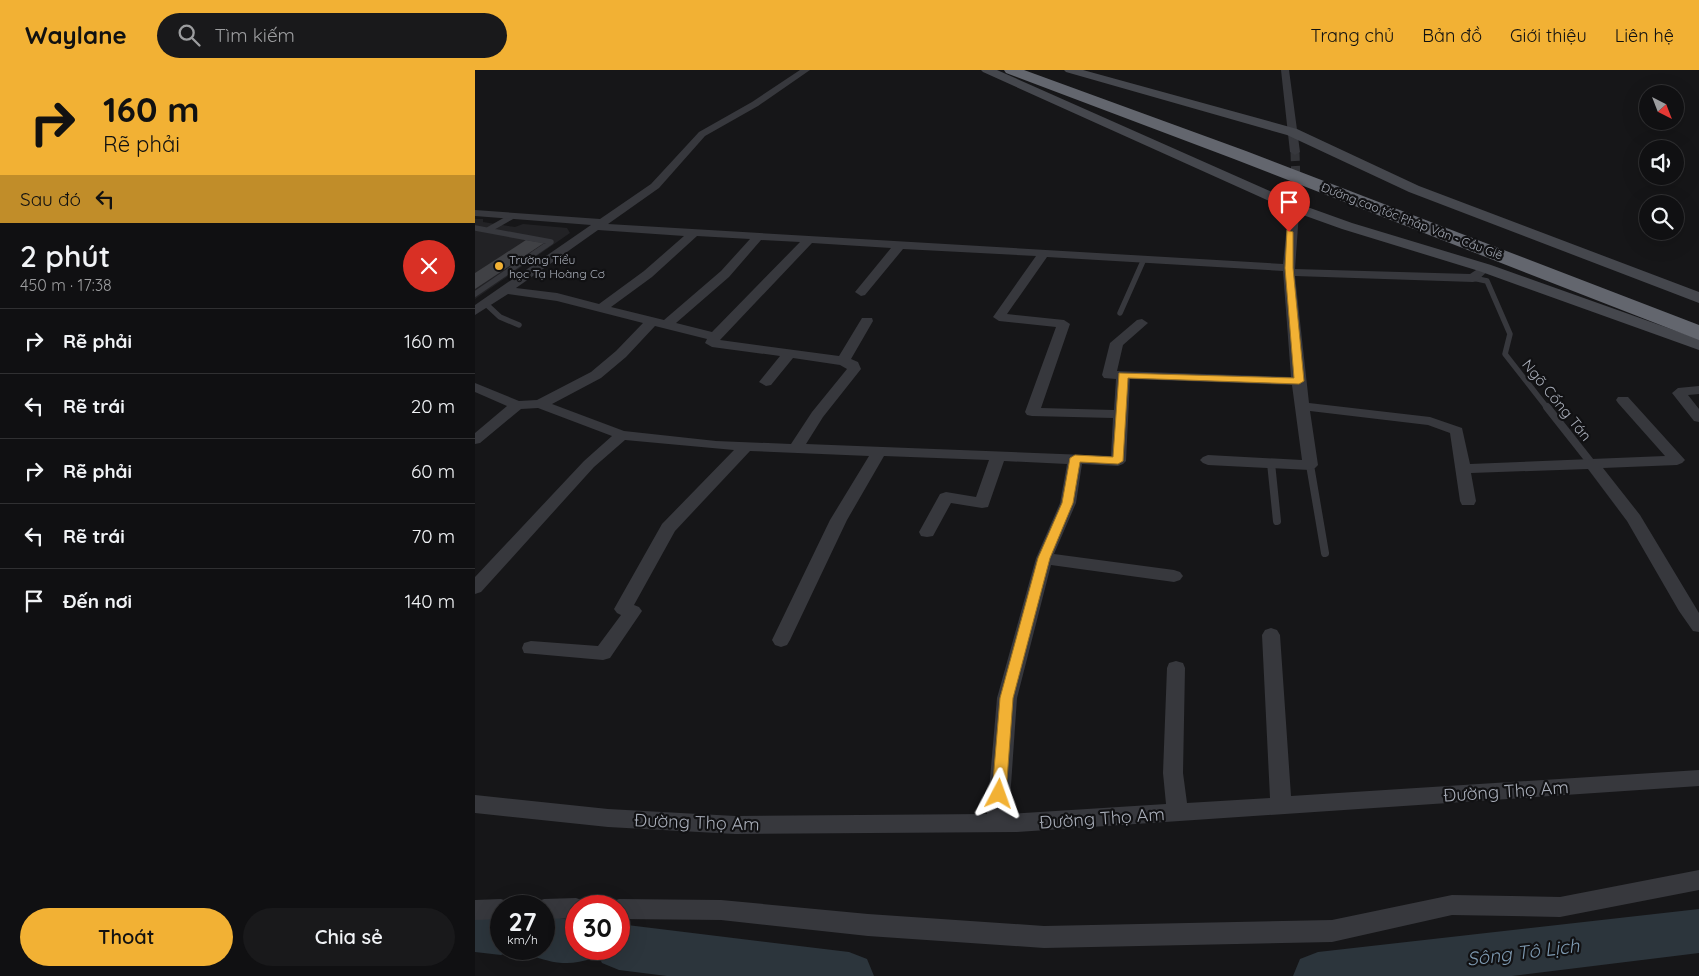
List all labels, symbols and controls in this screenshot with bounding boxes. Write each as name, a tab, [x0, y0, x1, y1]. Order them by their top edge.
search box	[157, 13, 507, 58]
text: Waylane	[25, 20, 127, 50]
icon: search	[175, 21, 203, 49]
text: Tìm kiếm	[215, 23, 295, 47]
text: Trang chủ	[1311, 24, 1394, 47]
text: Bản đồ	[1422, 24, 1482, 47]
text: Giới thiệu	[1510, 24, 1587, 47]
text: Liên hệ	[1615, 24, 1674, 47]
north arrow	[1639, 85, 1684, 130]
map controls	[1639, 85, 1684, 240]
text: 160 m	[103, 87, 200, 131]
icon: right	[20, 90, 85, 155]
text: Rẽ phải	[103, 130, 180, 158]
button: sound	[1639, 140, 1684, 185]
street label: Đường cao tốc Pháp Vân - Cầu Giẽ	[1319, 179, 1505, 263]
pin	[1268, 181, 1310, 232]
icon: left	[91, 185, 119, 213]
text: Sau đó	[20, 187, 81, 211]
icon: arrive	[1275, 188, 1303, 216]
button: search	[1639, 195, 1684, 240]
text: 2 phút	[20, 237, 110, 275]
button: close	[403, 240, 455, 292]
place label: Trường Tiểu học Tạ Hoàng Cơ	[509, 252, 605, 281]
marker: Trường Tiểu học Tạ Hoàng Cơ	[493, 260, 505, 272]
text: 450 m · 17:38	[20, 275, 112, 295]
icon: right	[20, 327, 48, 355]
text: Rẽ phải	[63, 329, 132, 353]
text: 160 m	[404, 329, 455, 353]
street label: Ngõ Cống Tán	[1518, 355, 1596, 445]
icon: left	[20, 392, 48, 420]
text: Rẽ trái	[63, 394, 125, 418]
text: 20 m	[411, 394, 455, 418]
icon: right	[20, 457, 48, 485]
text: Rẽ phải	[63, 459, 132, 483]
text: 60 m	[411, 459, 455, 483]
icon: left	[20, 522, 48, 550]
text: Rẽ trái	[63, 524, 125, 548]
text: 70 m	[411, 524, 455, 548]
icon: arrive	[20, 587, 48, 615]
text: Đến nơi	[63, 589, 132, 613]
text: 140 m	[404, 589, 455, 613]
position arrow	[972, 767, 1024, 819]
street label: Đường Thọ Am	[1443, 775, 1569, 807]
street label: Đường Thọ Am	[1039, 802, 1165, 834]
street label: Đường Thọ Am	[634, 808, 760, 836]
speed limit sign: 30	[565, 895, 630, 960]
text: 27	[509, 906, 536, 937]
button: Thoát	[20, 908, 233, 966]
button: Chia sẻ	[243, 908, 455, 966]
text: km/h	[507, 932, 538, 947]
water label: Sông Tô Lịch	[1465, 933, 1582, 971]

